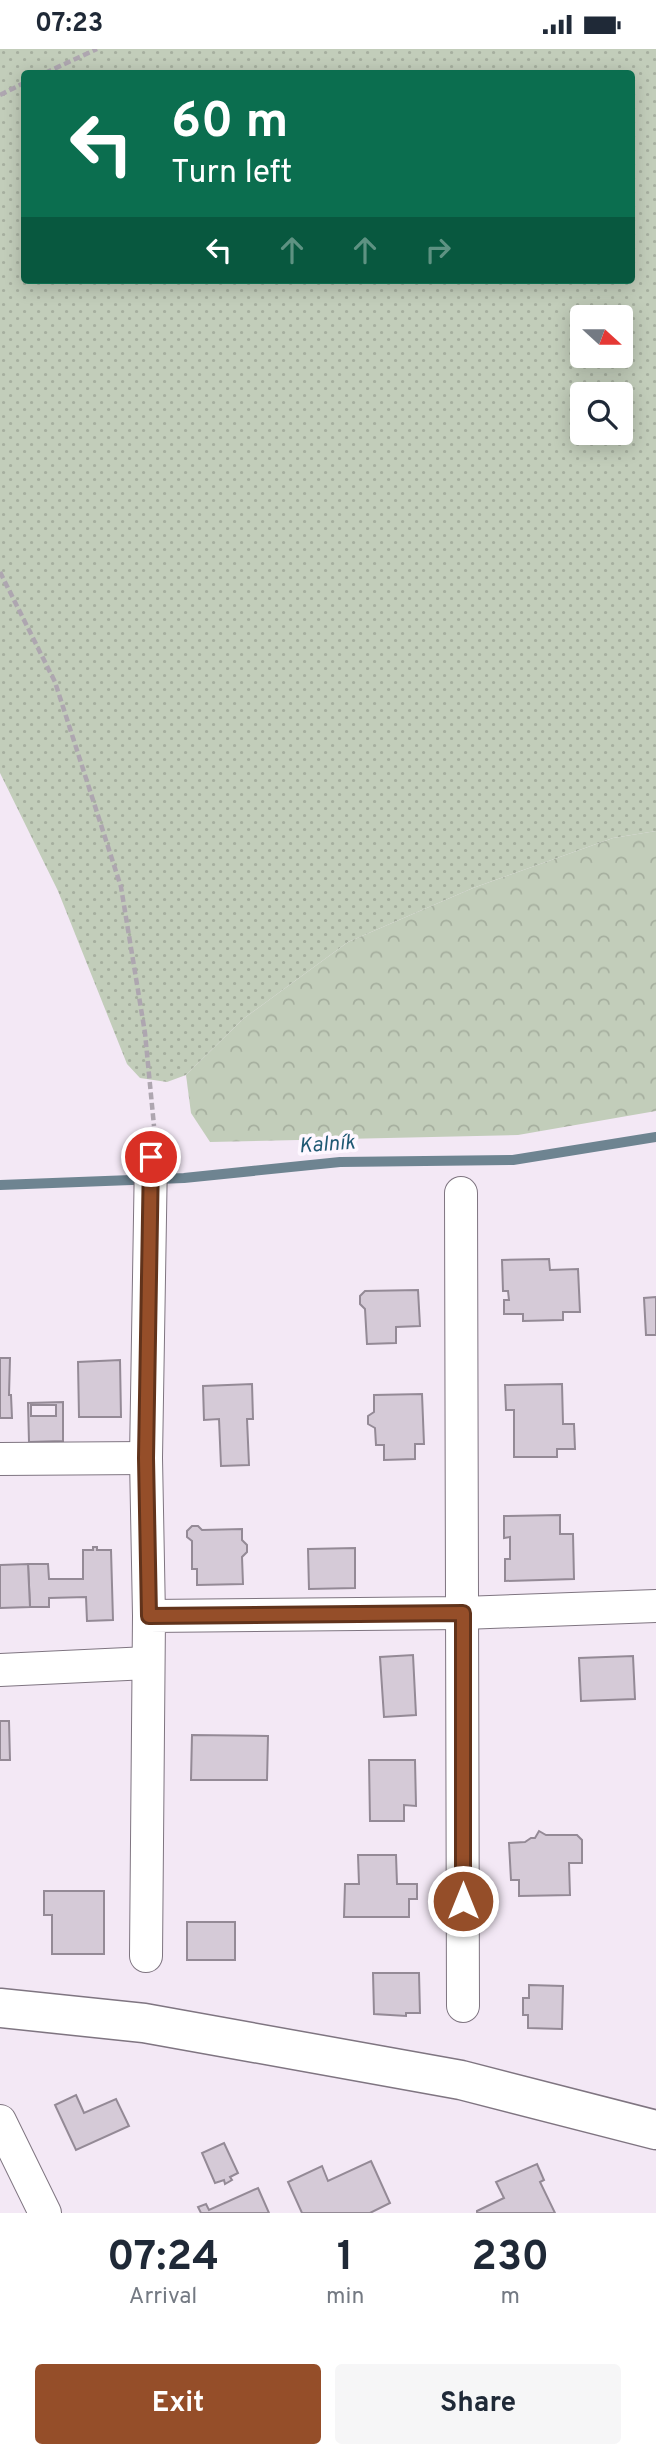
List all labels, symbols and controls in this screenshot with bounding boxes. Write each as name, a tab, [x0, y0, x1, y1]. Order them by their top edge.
text: 07:23	[35, 8, 103, 41]
text: 60 m	[171, 93, 289, 155]
icon: left	[56, 98, 147, 189]
text: Turn left	[171, 154, 292, 194]
icon: left	[200, 231, 238, 269]
icon: ahead	[273, 231, 311, 269]
icon: ahead	[346, 231, 384, 269]
icon: right	[419, 231, 457, 269]
north arrow	[570, 305, 634, 367]
map controls	[570, 305, 633, 445]
button: search	[570, 382, 633, 445]
pin	[121, 1127, 181, 1187]
water label: Kalník	[298, 1130, 356, 1160]
icon: arrive	[132, 1138, 170, 1176]
position arrow	[426, 1864, 500, 1938]
text: 07:24	[107, 2232, 219, 2285]
text: 1	[337, 2232, 354, 2285]
text: 230	[471, 2232, 549, 2285]
text: Arrival	[129, 2283, 197, 2312]
text: min	[326, 2283, 364, 2312]
text: m	[500, 2283, 520, 2312]
button: Exit	[35, 2364, 321, 2444]
button: Share	[335, 2364, 621, 2444]

